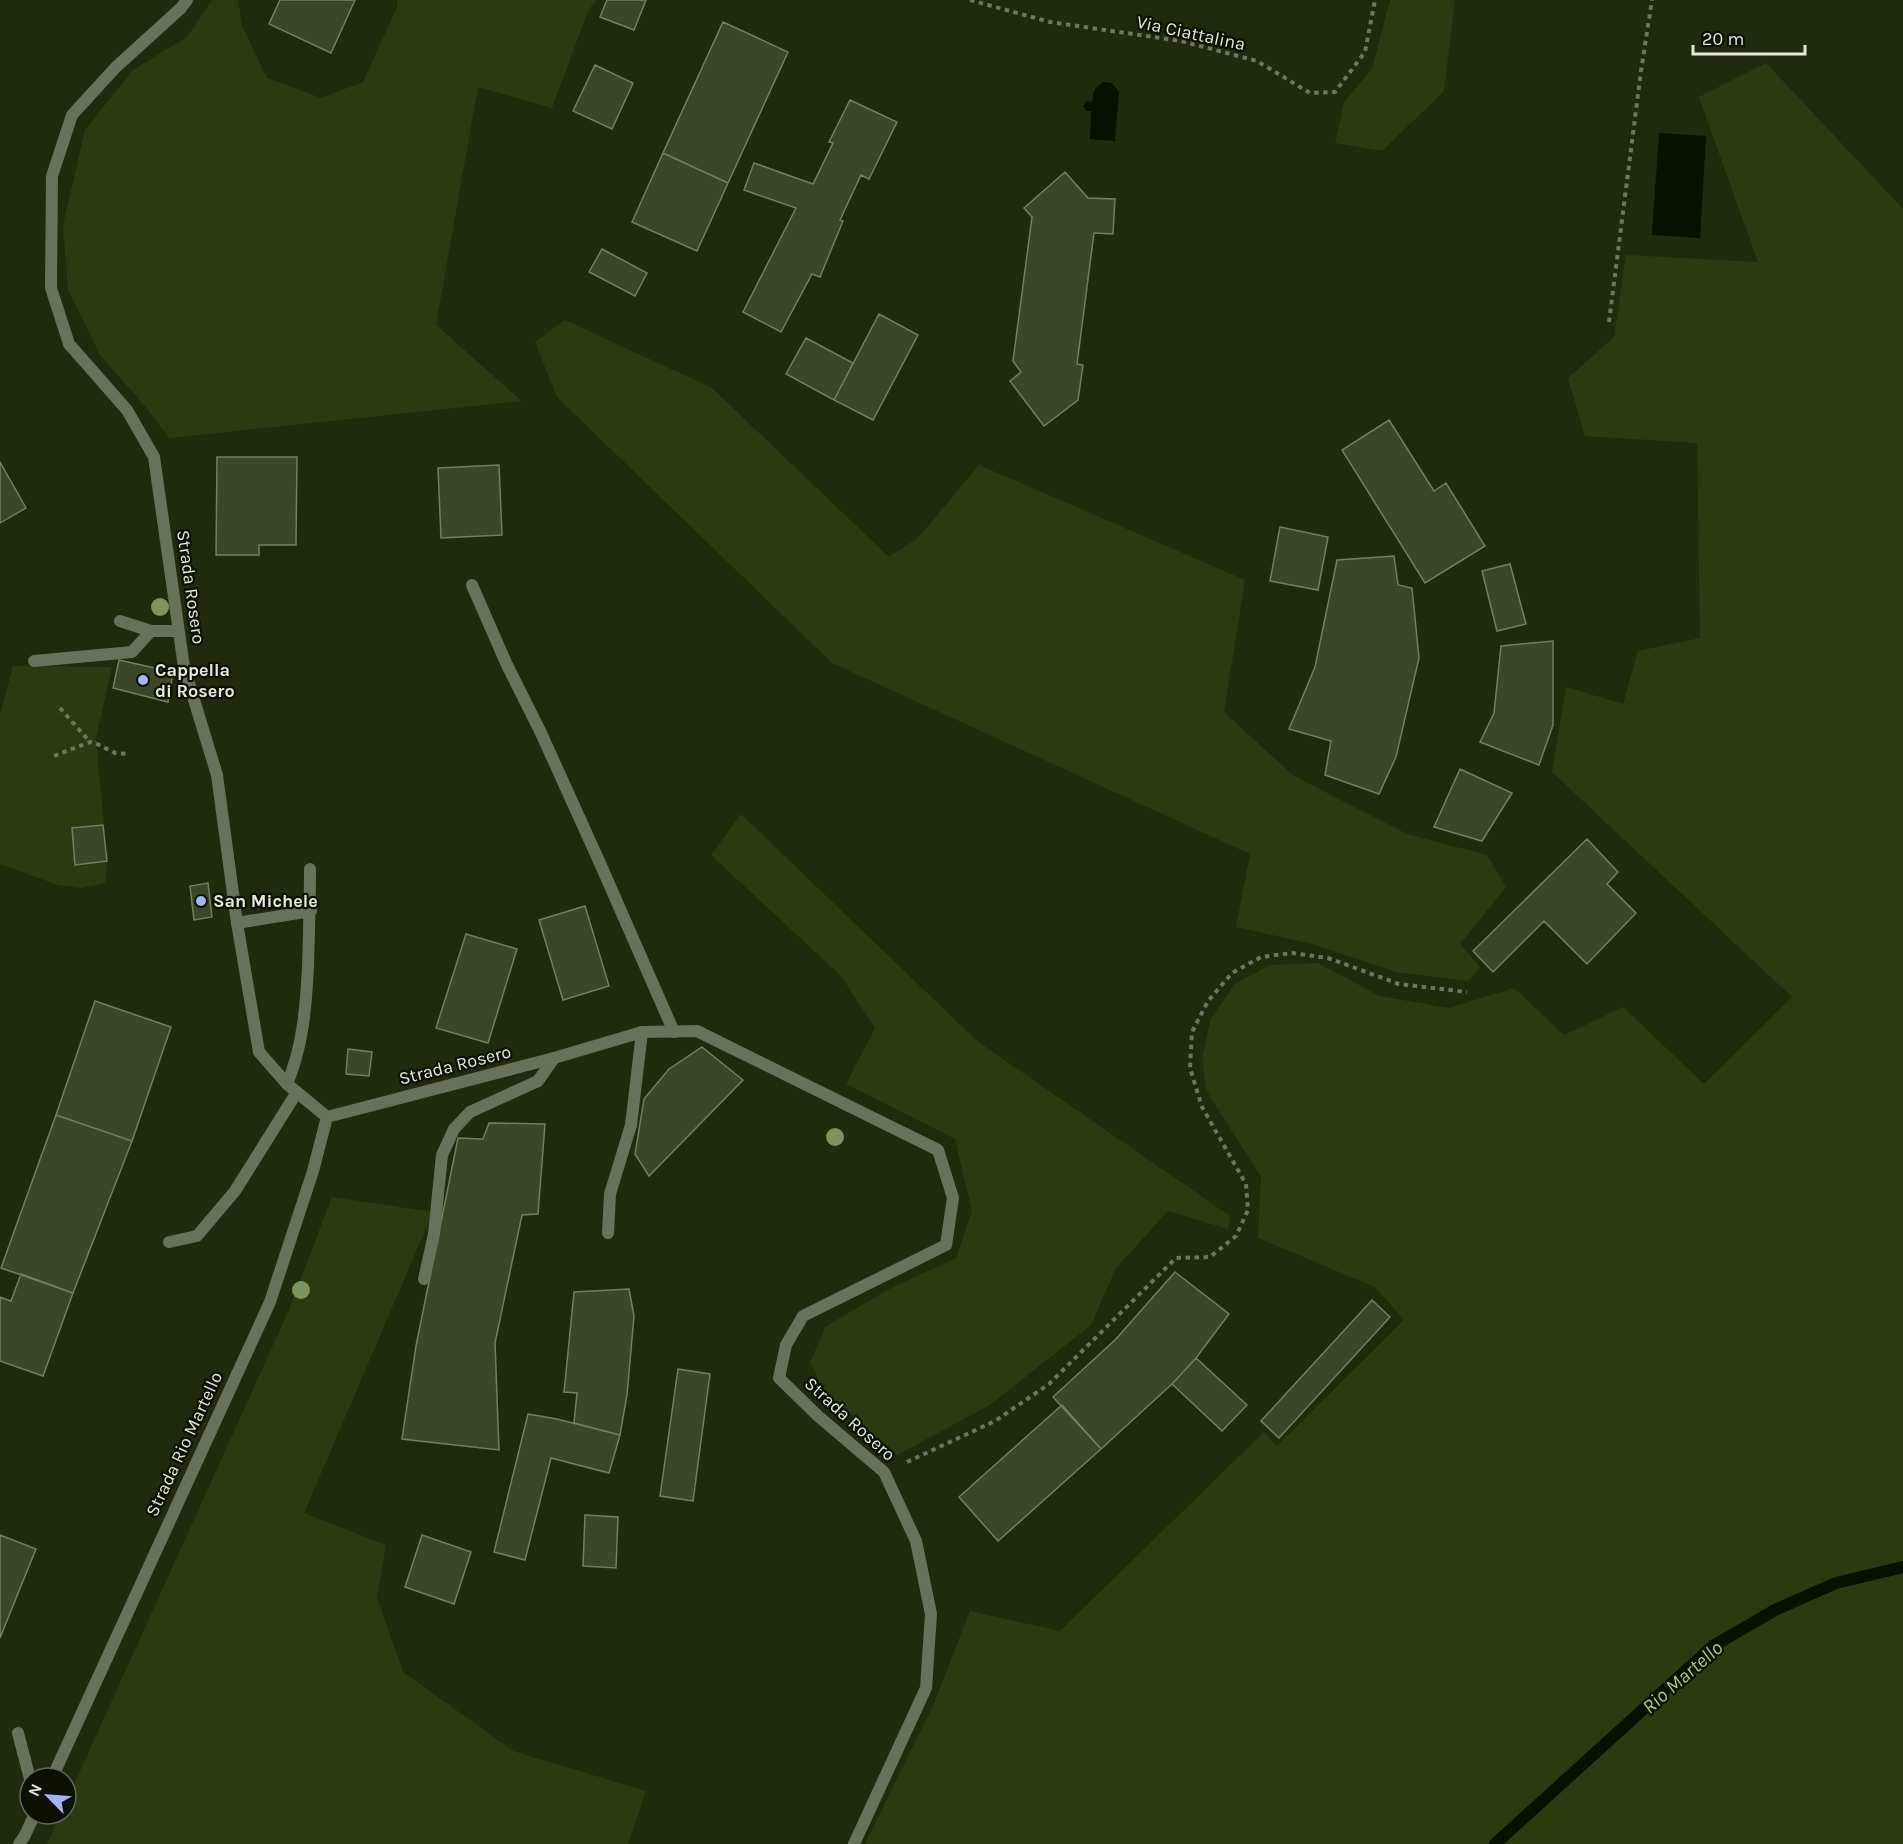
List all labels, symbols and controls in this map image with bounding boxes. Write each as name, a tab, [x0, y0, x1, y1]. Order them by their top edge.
street label: Via Ciattalina	[1135, 11, 1247, 55]
scale bar	[1693, 18, 1806, 56]
text: 20 m	[1702, 28, 1744, 50]
street label: Strada Rosero	[172, 529, 210, 645]
place label: Cappella di Rosero	[155, 659, 235, 702]
marker: Cappella di Rosero	[136, 673, 150, 687]
place label: San Michele	[213, 890, 318, 912]
marker: San Michele	[194, 894, 208, 908]
street label: Strada Rosero	[397, 1040, 513, 1090]
street label: Strada Rio Martello	[141, 1368, 227, 1520]
street label: Strada Rosero	[800, 1372, 900, 1466]
water label: Rio Martello	[1638, 1636, 1727, 1718]
north arrow	[18, 1766, 78, 1826]
text: N	[24, 1781, 46, 1799]

